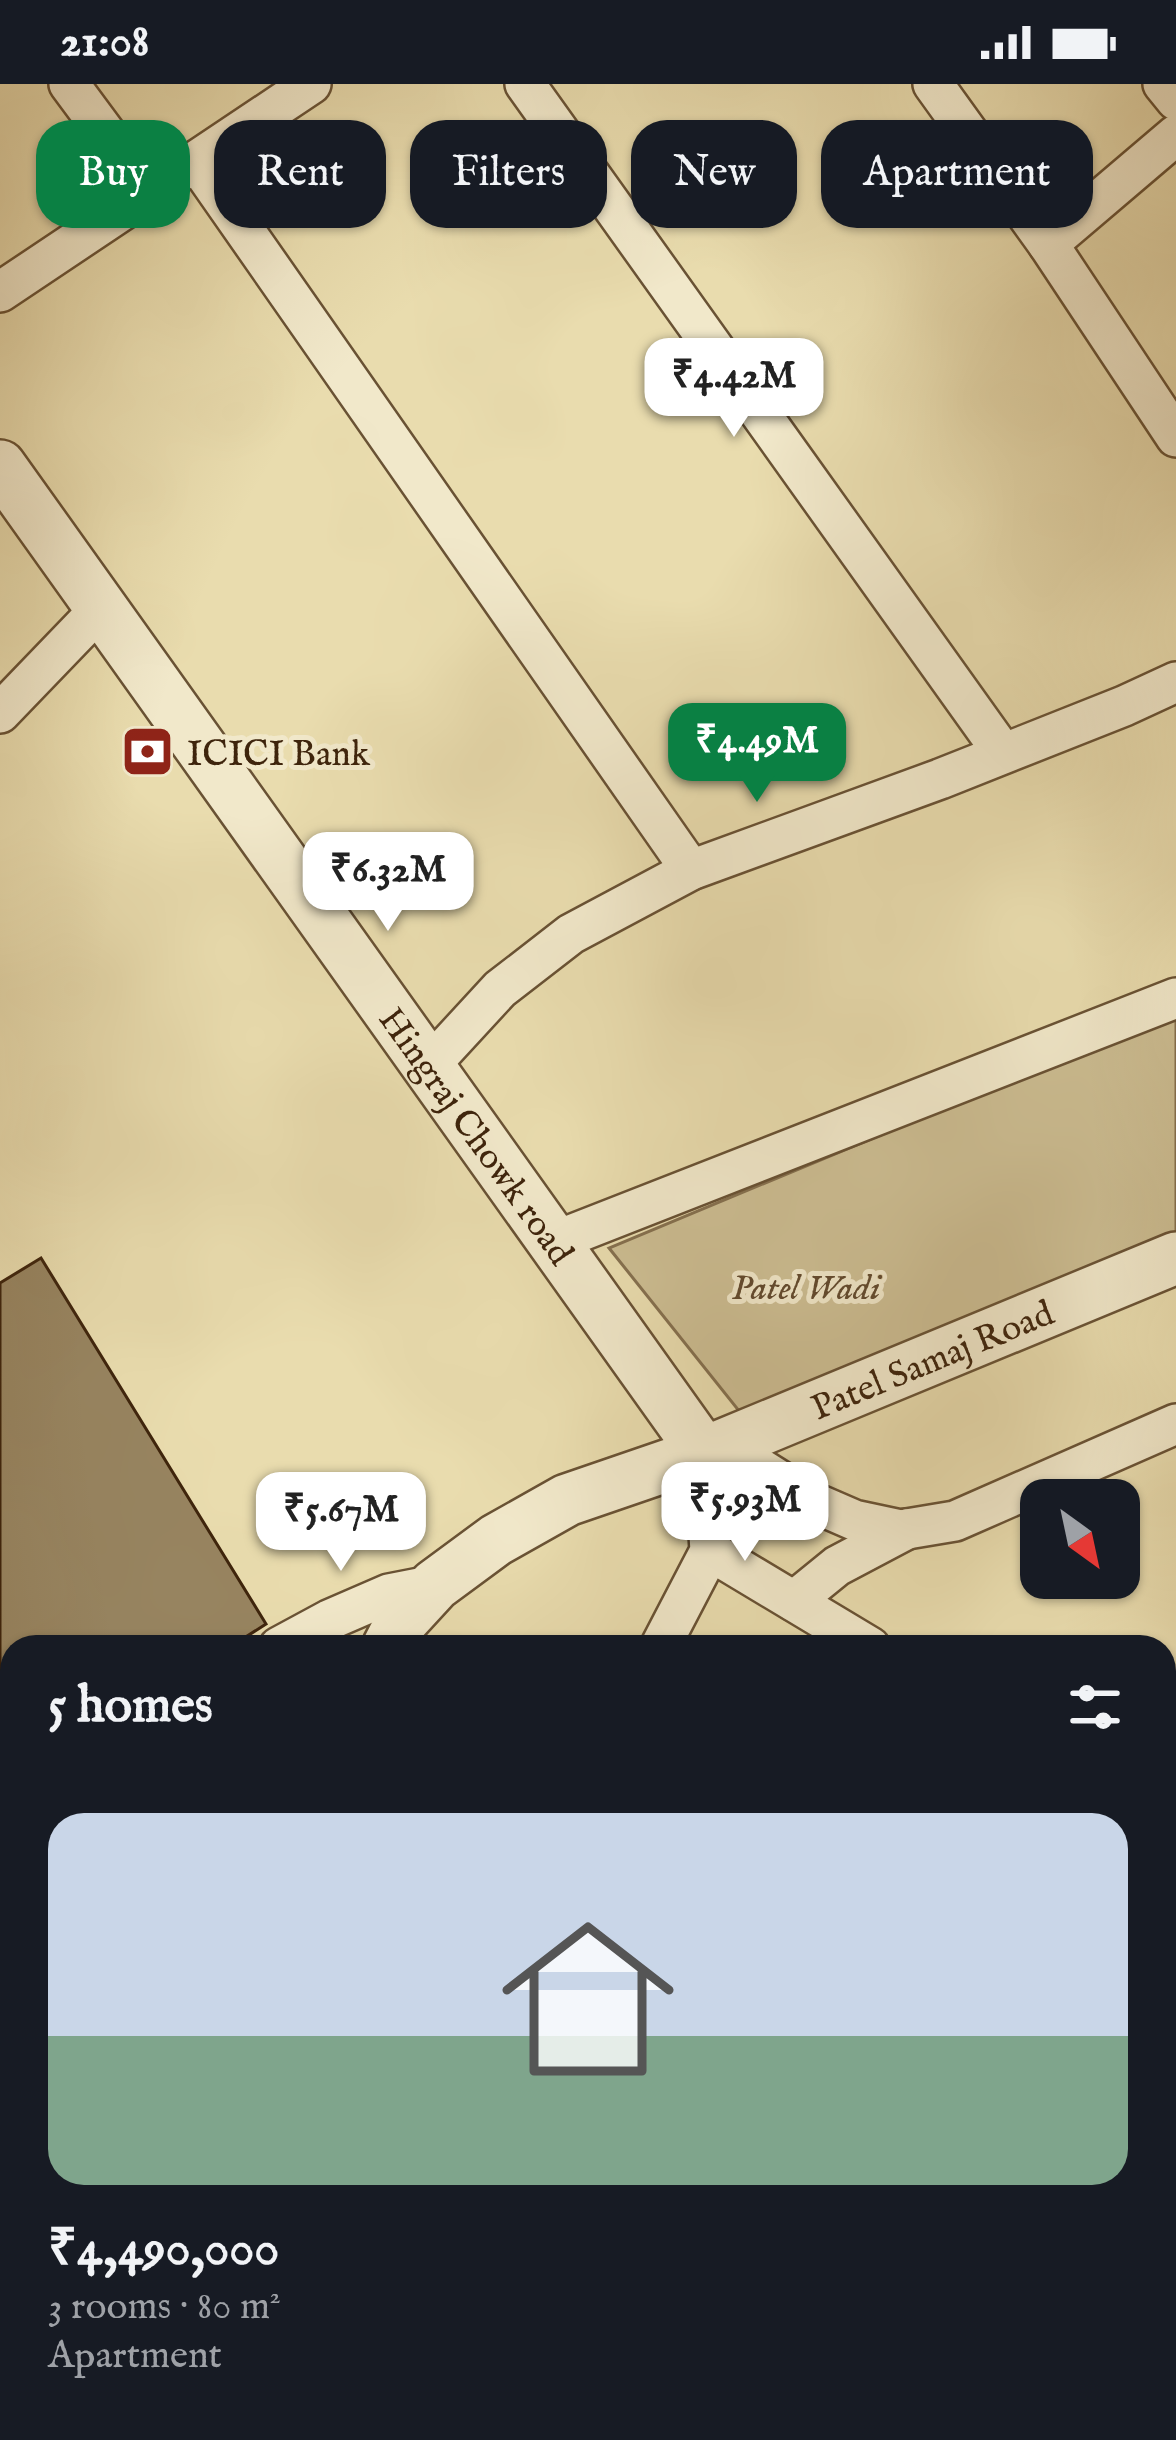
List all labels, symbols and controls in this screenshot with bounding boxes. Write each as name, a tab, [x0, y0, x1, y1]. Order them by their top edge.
text: 21:08	[60, 14, 150, 71]
chip: Buy	[36, 120, 190, 228]
chip: Rent	[214, 120, 386, 228]
chip: Filters	[410, 120, 607, 228]
chip: New	[631, 120, 797, 228]
chip: Apartment	[821, 120, 1093, 228]
pin: ₹4.42M	[636, 338, 832, 440]
text: ₹4.42M	[671, 352, 797, 401]
pin: ₹4.49M	[659, 703, 855, 805]
text: ₹4.49M	[695, 717, 819, 766]
bank icon: ICICI Bank	[120, 724, 176, 780]
place label: ICICI Bank	[187, 732, 371, 778]
pin: ₹6.32M	[290, 832, 486, 934]
text: ₹6.32M	[330, 846, 446, 895]
street label: Hingraj Chowk road	[367, 999, 583, 1276]
park label: Patel Wadi	[732, 1266, 883, 1312]
street label: Patel Samaj Road	[805, 1291, 1062, 1432]
pin: ₹5.93M	[647, 1462, 843, 1564]
pin: ₹5.67M	[243, 1472, 439, 1574]
text: ₹5.93M	[688, 1476, 802, 1525]
north arrow	[1020, 1479, 1140, 1599]
map controls	[1020, 1479, 1140, 1599]
text: ₹5.67M	[283, 1486, 399, 1535]
icon: filters	[1062, 1674, 1128, 1740]
text: 5 homes	[48, 1675, 213, 1740]
icon: home	[480, 1891, 696, 2107]
text: ₹4,490,000	[48, 2218, 279, 2283]
text: 3 rooms · 80 m²	[48, 2283, 281, 2332]
text: Apartment	[48, 2332, 222, 2381]

